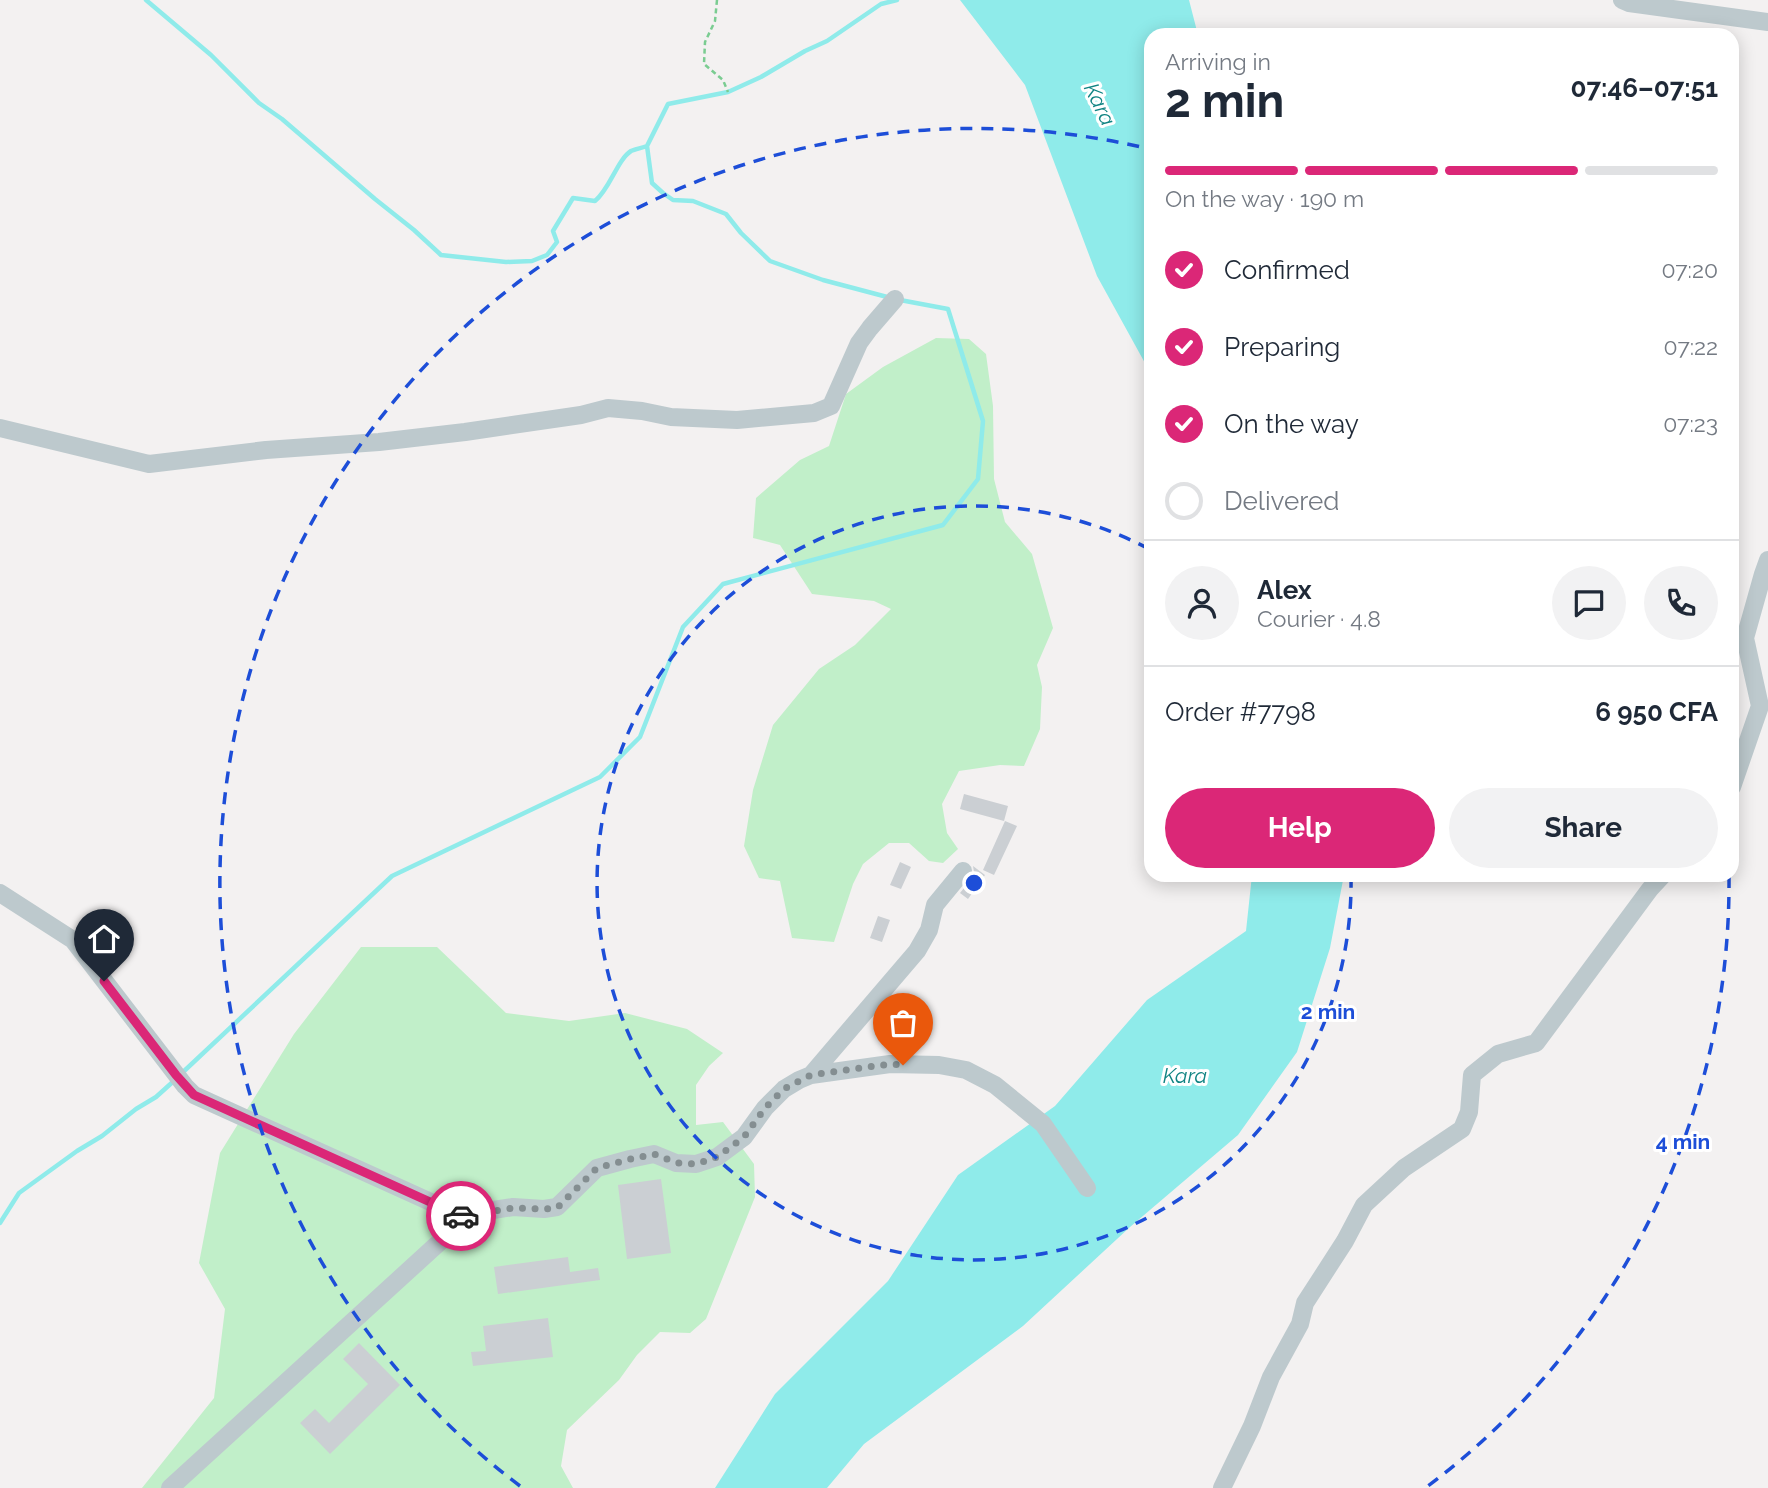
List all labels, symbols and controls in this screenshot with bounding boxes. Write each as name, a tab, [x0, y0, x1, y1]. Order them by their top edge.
text: Arriving in	[1165, 48, 1271, 75]
text: 07:46–07:51	[1571, 73, 1718, 103]
text: 2 min	[1165, 74, 1284, 128]
water label: Kara	[1079, 79, 1121, 129]
text: On the way · 190 m	[1165, 185, 1364, 212]
icon: check	[1165, 251, 1203, 289]
text: Confirmed	[1224, 255, 1350, 285]
text: 07:20	[1661, 256, 1718, 283]
icon: check	[1165, 328, 1203, 366]
text: Preparing	[1224, 332, 1340, 362]
text: 07:22	[1663, 333, 1718, 360]
icon: check	[1165, 405, 1203, 443]
text: On the way	[1224, 409, 1359, 439]
text: 07:23	[1663, 410, 1718, 437]
text: Delivered	[1224, 486, 1339, 516]
button: person	[1165, 566, 1239, 640]
button: chat	[1552, 566, 1626, 640]
button: phone	[1644, 566, 1718, 640]
text: Alex	[1257, 575, 1312, 605]
text: Courier · 4.8	[1257, 605, 1381, 632]
text: Order #7798	[1165, 697, 1316, 727]
text: 6 950 CFA	[1595, 697, 1718, 727]
button: Help	[1165, 788, 1435, 868]
button: Share	[1449, 788, 1718, 868]
centre of rings	[962, 871, 986, 895]
pin	[74, 909, 134, 981]
icon: home	[85, 920, 123, 958]
pin	[873, 993, 933, 1065]
text: 2 min	[1301, 999, 1355, 1024]
icon: bag	[884, 1004, 922, 1042]
water label: Kara	[1163, 1063, 1207, 1088]
text: 4 min	[1656, 1129, 1710, 1154]
courier	[426, 1181, 496, 1251]
icon: car	[442, 1197, 480, 1235]

